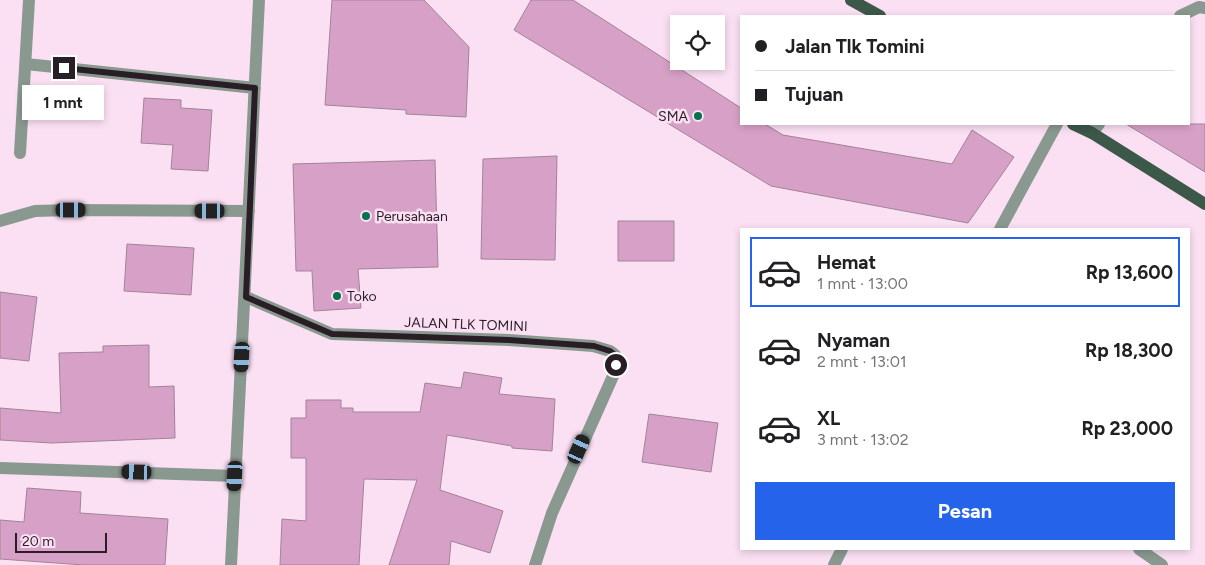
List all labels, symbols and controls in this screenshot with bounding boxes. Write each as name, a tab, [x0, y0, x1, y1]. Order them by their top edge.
map controls	[670, 15, 725, 70]
button: locate	[670, 15, 725, 70]
text: Jalan Tlk Tomini	[785, 35, 924, 58]
route end	[53, 57, 75, 79]
text: Tujuan	[785, 83, 843, 106]
callout: 1 mnt	[23, 86, 105, 120]
text: 1 mnt	[43, 93, 83, 112]
place label: SMA	[658, 108, 689, 125]
marker: SMA	[692, 110, 704, 122]
car	[56, 203, 86, 218]
car	[195, 204, 225, 219]
place label: Perusahaan	[376, 208, 448, 225]
marker: Perusahaan	[360, 210, 372, 222]
icon: car	[757, 250, 802, 295]
text: Hemat	[817, 251, 876, 274]
text: Rp 13,600	[1086, 261, 1173, 284]
text: 1 mnt · 13:00	[817, 274, 908, 293]
place label: Toko	[347, 288, 377, 305]
marker: Toko	[331, 290, 343, 302]
street label: JALAN TLK TOMINI	[404, 314, 528, 335]
icon: car	[757, 328, 802, 373]
text: Nyaman	[817, 329, 890, 352]
text: Rp 18,300	[1085, 339, 1173, 362]
car	[233, 342, 250, 372]
text: 2 mnt · 13:01	[817, 352, 907, 371]
route start	[605, 354, 627, 376]
icon: car	[757, 406, 802, 451]
text: XL	[817, 407, 840, 430]
text: Rp 23,000	[1081, 417, 1173, 440]
text: 3 mnt · 13:02	[817, 430, 909, 449]
car	[566, 432, 591, 466]
car	[226, 461, 243, 491]
car	[121, 464, 152, 480]
button: Pesan	[755, 482, 1175, 540]
scale bar	[15, 530, 108, 553]
text: 20 m	[22, 533, 54, 550]

